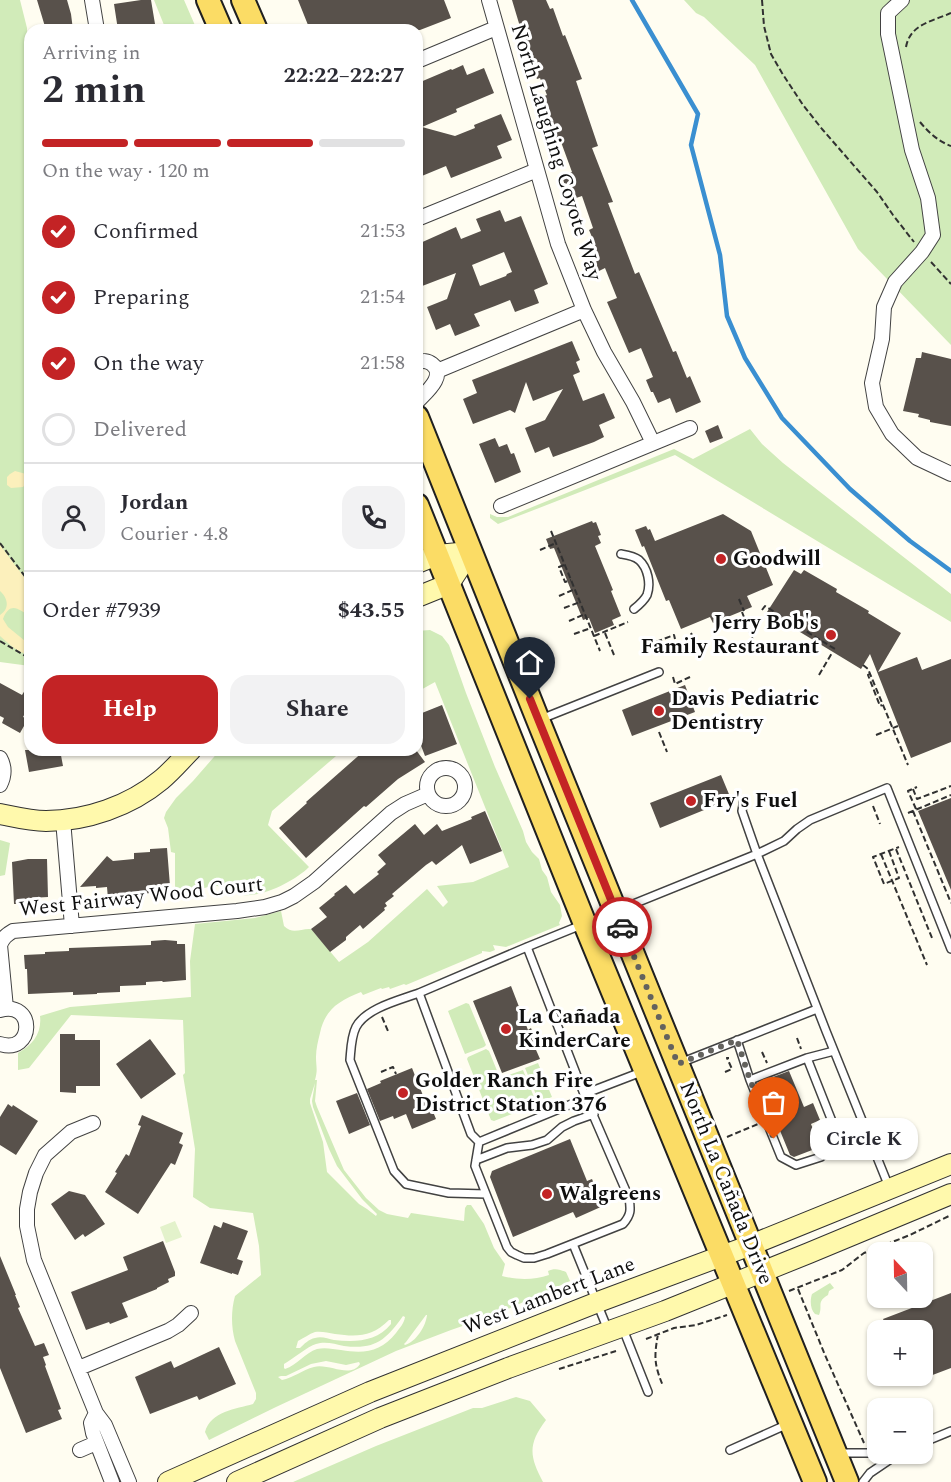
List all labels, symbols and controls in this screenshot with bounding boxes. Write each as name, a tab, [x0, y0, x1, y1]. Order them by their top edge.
street label: North Laughing Coyote Way	[502, 20, 611, 285]
text: Arriving in	[42, 38, 140, 68]
text: 22:22–22:27	[283, 59, 405, 92]
text: 2 min	[42, 61, 146, 120]
text: On the way · 120 m	[42, 156, 210, 186]
icon: check	[42, 215, 75, 248]
text: Confirmed	[93, 215, 199, 248]
text: 21:53	[360, 216, 405, 246]
icon: check	[42, 281, 75, 314]
text: Preparing	[93, 281, 190, 314]
text: 21:54	[360, 282, 405, 312]
icon: check	[42, 347, 75, 380]
text: On the way	[93, 347, 204, 380]
text: 21:58	[360, 348, 405, 378]
text: Delivered	[93, 413, 187, 446]
button: person	[42, 486, 105, 549]
text: Jordan	[120, 486, 188, 519]
button: phone	[342, 486, 405, 549]
text: Courier · 4.8	[120, 519, 228, 549]
place label: Goodwill	[733, 543, 821, 575]
marker: Goodwill	[714, 552, 728, 566]
text: Order #7939	[42, 594, 161, 627]
text: $43.55	[337, 594, 405, 627]
place label: Jerry Bob's Family Restaurant	[640, 607, 819, 663]
marker: Jerry Bob's Family Restaurant	[824, 628, 838, 642]
pin	[504, 637, 555, 699]
icon: home	[513, 646, 546, 679]
button: Help	[42, 675, 218, 744]
button: Share	[230, 675, 405, 744]
place label: Davis Pediatric Dentistry	[671, 683, 819, 739]
marker: Davis Pediatric Dentistry	[652, 704, 666, 718]
place label: Fry's Fuel	[703, 785, 798, 817]
marker: Fry's Fuel	[684, 794, 698, 808]
street label: West Fairway Wood Court	[17, 868, 265, 926]
courier	[592, 897, 652, 957]
icon: car	[606, 911, 639, 944]
place label: La Cañada KinderCare	[518, 1001, 631, 1057]
marker: La Cañada KinderCare	[499, 1022, 513, 1036]
place label: Golder Ranch Fire District Station 376	[415, 1065, 607, 1121]
street label: North La Cañada Drive	[671, 1077, 781, 1289]
pin	[748, 1077, 799, 1139]
marker: Golder Ranch Fire District Station 376	[396, 1086, 410, 1100]
icon: bag	[757, 1086, 790, 1119]
callout: Circle K	[810, 1118, 918, 1160]
text: Circle K	[826, 1124, 902, 1154]
place label: Walgreens	[559, 1178, 661, 1210]
marker: Walgreens	[540, 1187, 554, 1201]
north arrow	[867, 1242, 933, 1308]
map controls	[867, 1242, 933, 1464]
street label: West Lambert Lane	[458, 1248, 640, 1344]
button: +	[867, 1320, 933, 1386]
button: −	[867, 1398, 933, 1464]

